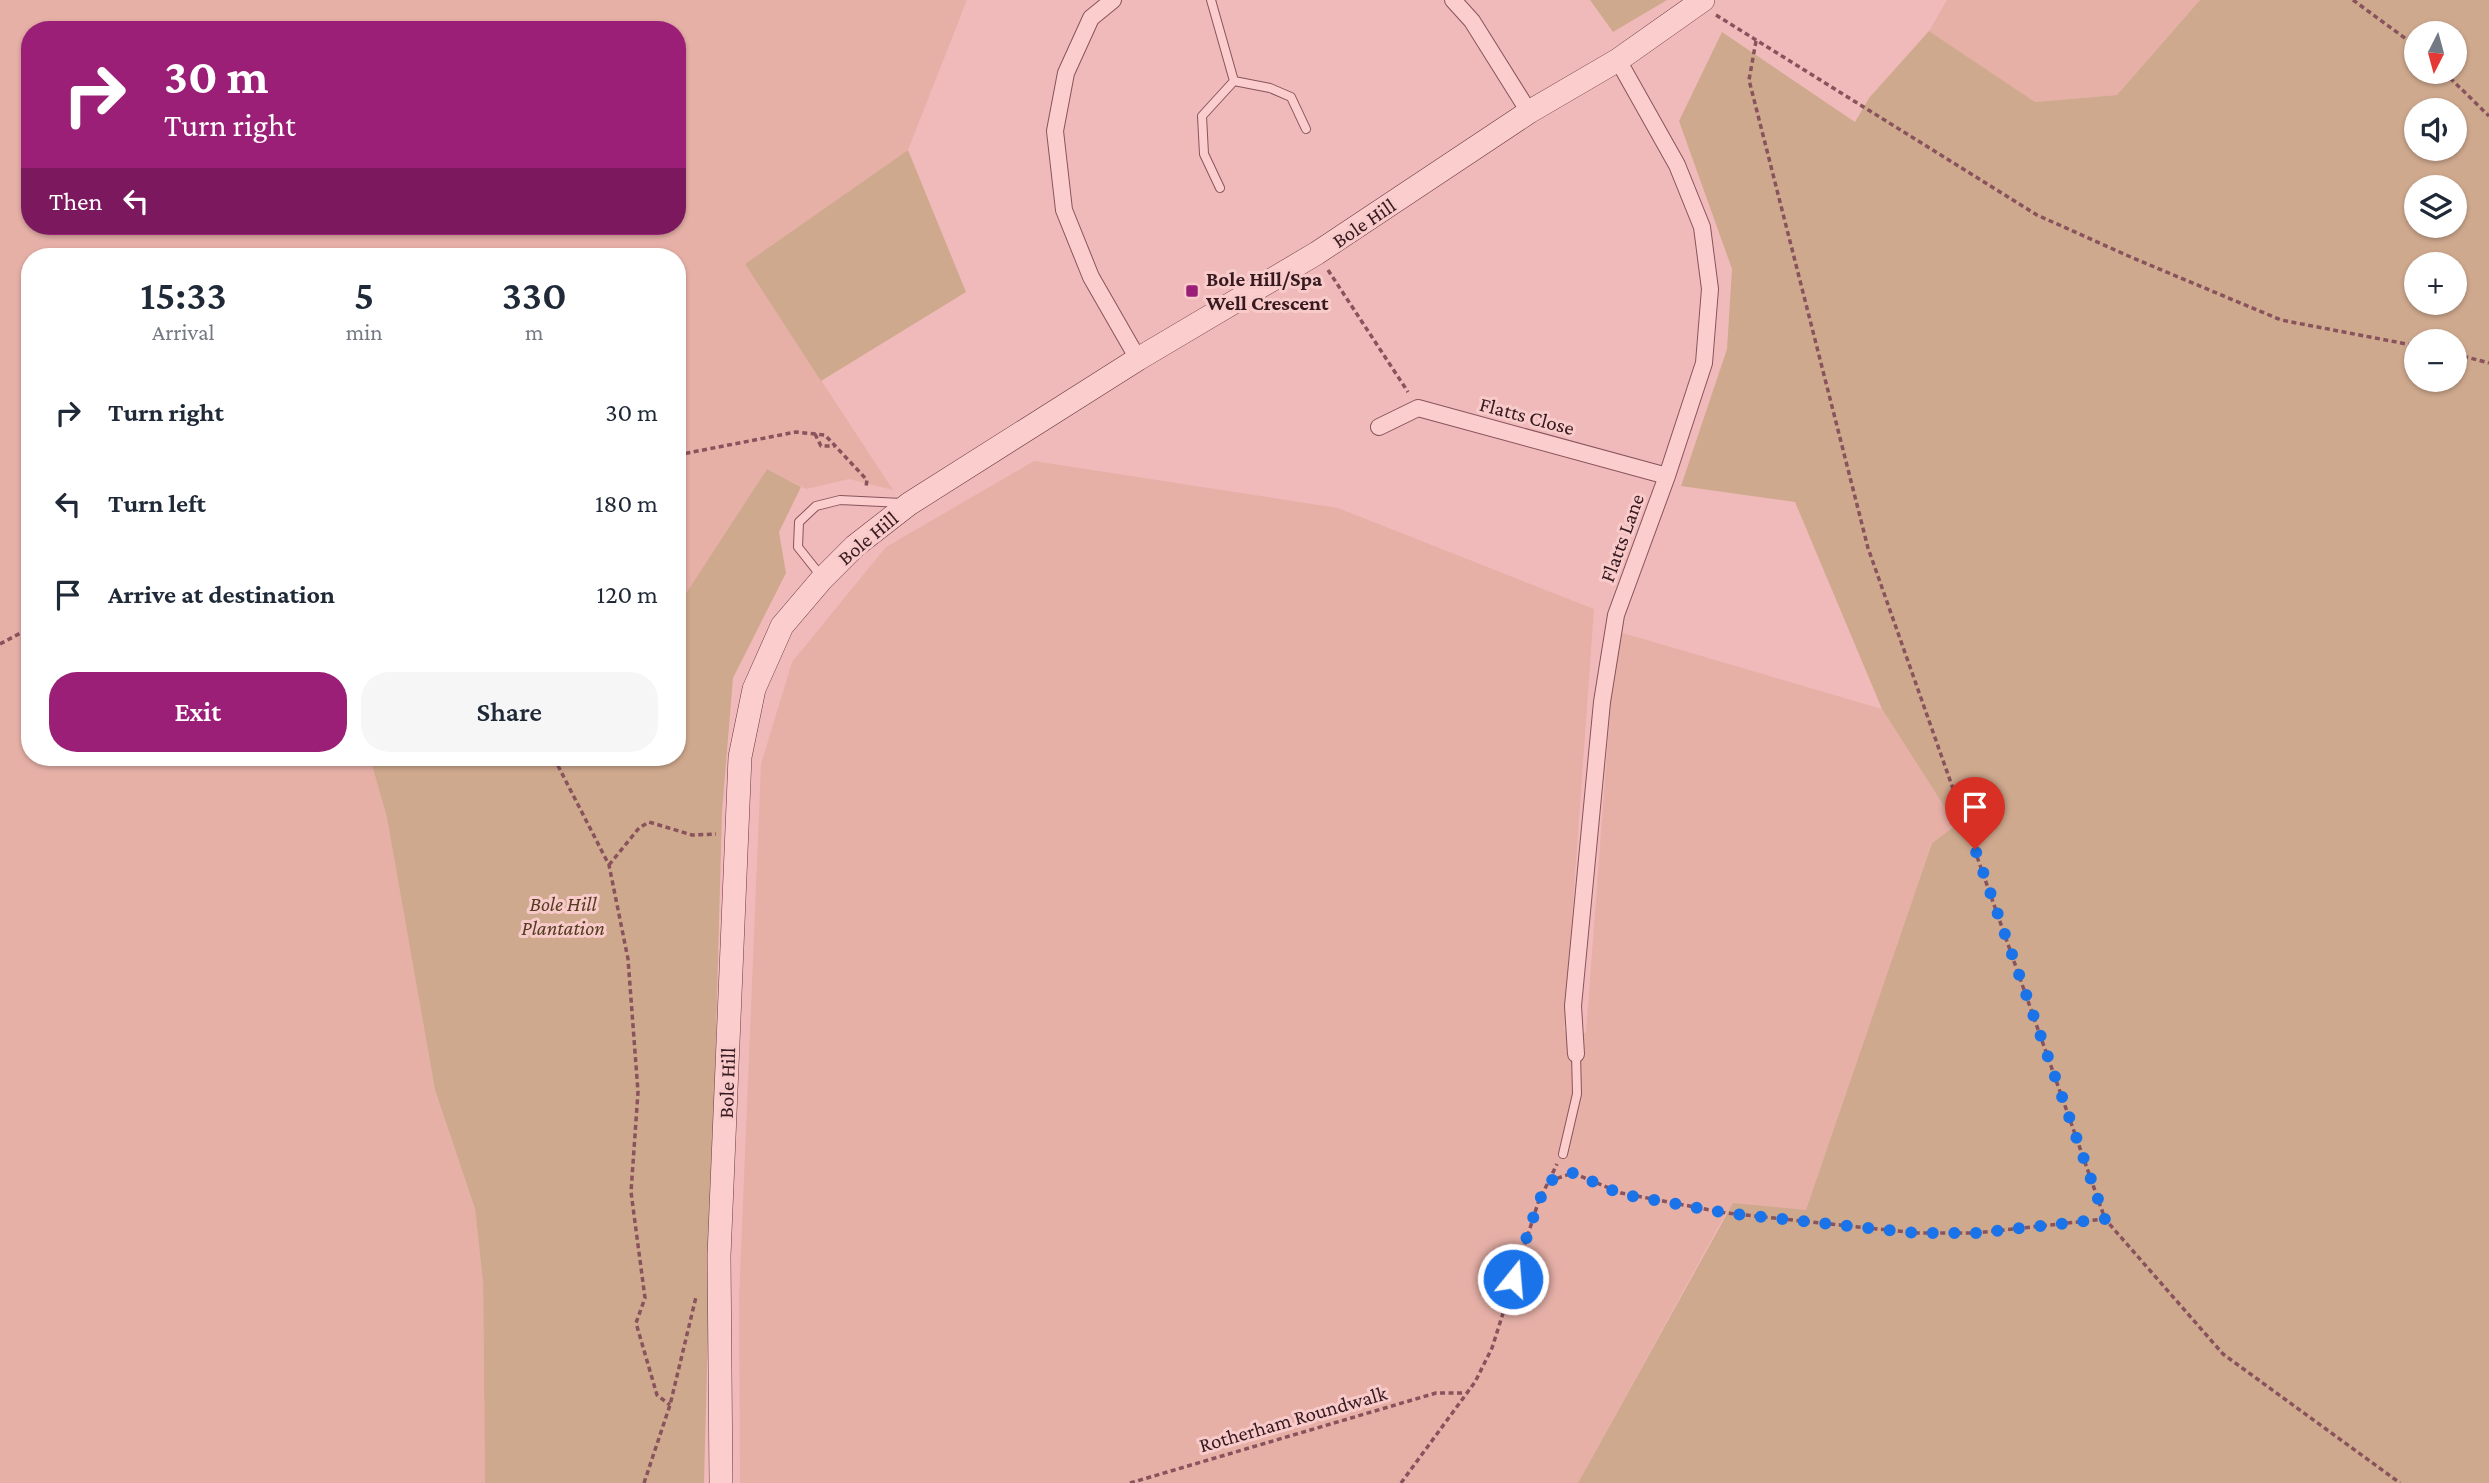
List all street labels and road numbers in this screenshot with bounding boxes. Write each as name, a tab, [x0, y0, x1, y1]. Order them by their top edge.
street label: Bole Hill	[1328, 193, 1400, 253]
street label: Flatts Close	[1477, 392, 1577, 440]
street label: Flatts Lane	[1595, 491, 1649, 585]
street label: Bole Hill	[833, 506, 903, 570]
street label: Bole Hill	[714, 1047, 740, 1119]
street label: Rotherham Roundwalk	[1196, 1381, 1390, 1457]

